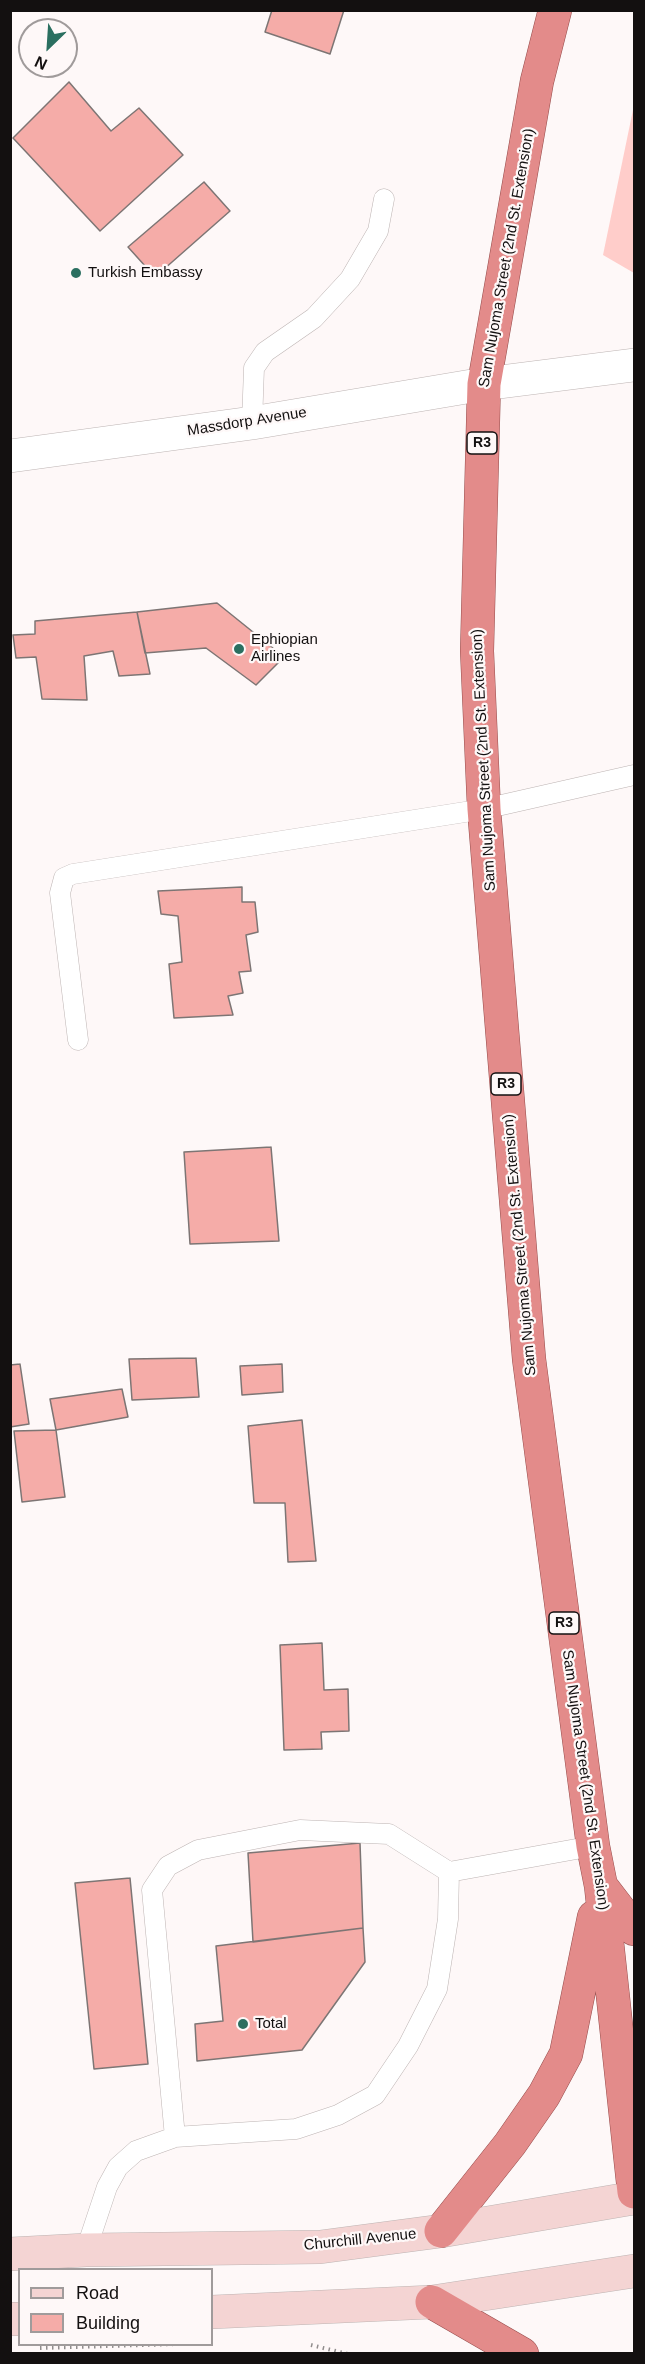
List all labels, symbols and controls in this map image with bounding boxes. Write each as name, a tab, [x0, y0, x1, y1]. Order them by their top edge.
north arrow	[18, 18, 78, 78]
text: N	[32, 53, 50, 73]
street label: Sam Nujoma Street (2nd St. Extension)	[475, 127, 539, 389]
place label: Turkish Embassy	[88, 264, 202, 282]
marker: Turkish Embassy	[69, 266, 83, 280]
street label: Massdorp Avenue	[186, 404, 308, 440]
road number: R3	[467, 432, 497, 454]
street label: Sam Nujoma Street (2nd St. Extension)	[468, 628, 500, 892]
place label: Ephiopian Airlines	[251, 631, 318, 666]
marker: Ephiopian Airlines	[232, 642, 246, 656]
road number: R3	[491, 1073, 521, 1095]
street label: Sam Nujoma Street (2nd St. Extension)	[500, 1113, 540, 1377]
road number: R3	[549, 1612, 579, 1634]
street label: Sam Nujoma Street (2nd St. Extension)	[558, 1649, 612, 1911]
place label: Total	[255, 2015, 287, 2033]
marker: Total	[236, 2017, 250, 2031]
street label: Churchill Avenue	[303, 2225, 417, 2255]
legend	[18, 2268, 213, 2346]
text: Road	[76, 2283, 119, 2303]
text: Building	[76, 2313, 140, 2333]

